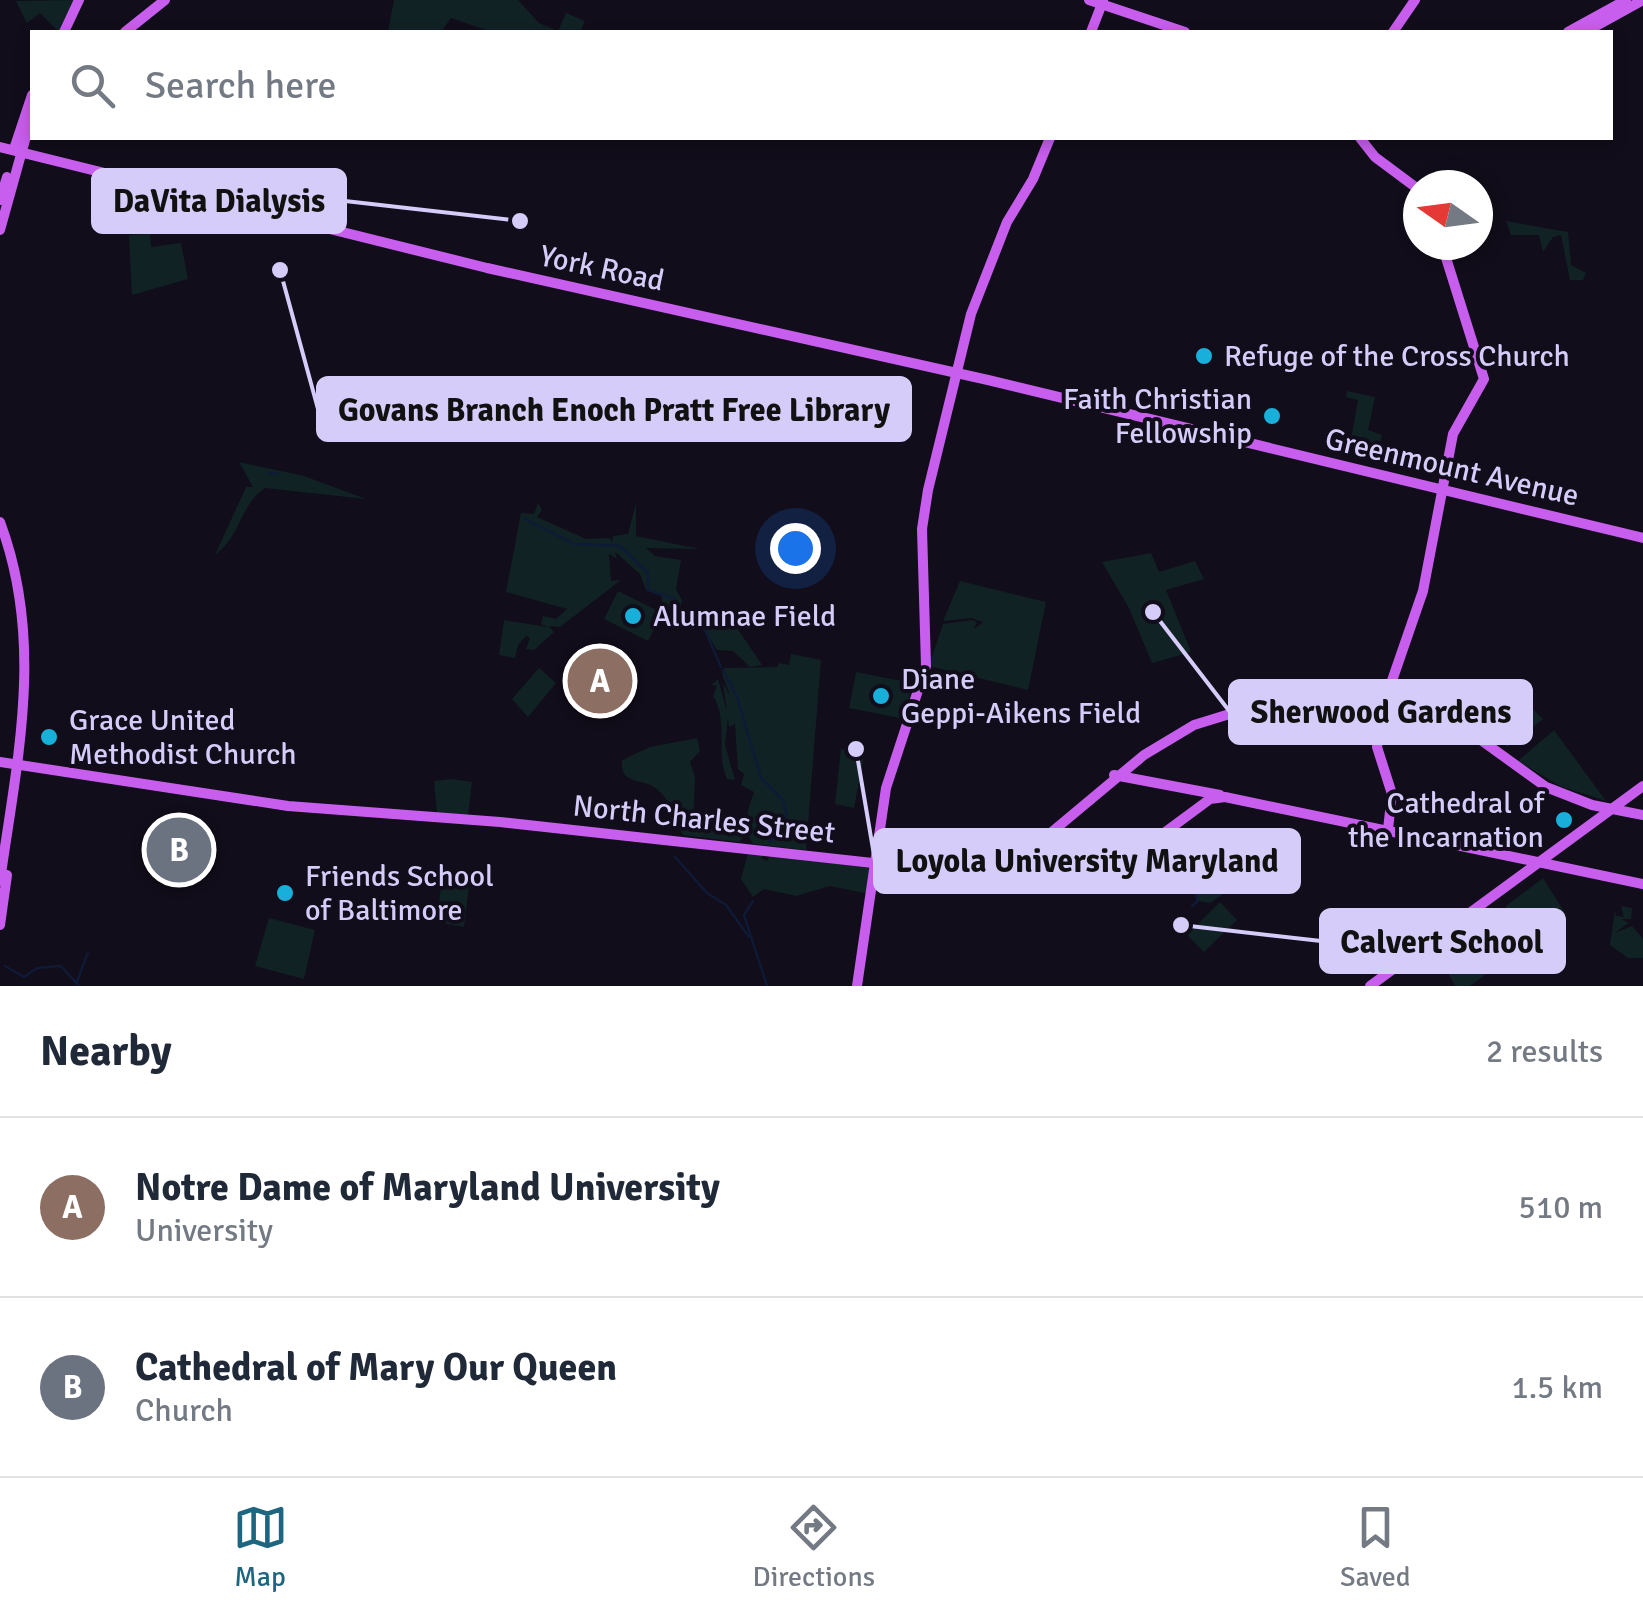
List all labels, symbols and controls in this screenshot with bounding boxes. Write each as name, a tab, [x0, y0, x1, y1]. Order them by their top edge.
search box	[30, 30, 1613, 140]
icon: search	[65, 58, 120, 113]
text: Search here	[145, 62, 337, 109]
callout: DaVita Dialysis	[93, 170, 345, 232]
north arrow	[1403, 170, 1493, 260]
text: DaVita Dialysis	[113, 182, 325, 221]
street label: York Road	[536, 237, 667, 300]
place label: Refuge of the Cross Church	[1224, 338, 1570, 375]
marker: Refuge of the Cross Church	[1193, 345, 1215, 367]
callout: Govans Branch Enoch Pratt Free Library	[318, 378, 910, 440]
place label: Faith Christian Fellowship	[1063, 381, 1252, 452]
text: Govans Branch Enoch Pratt Free Library	[338, 391, 890, 430]
marker: Faith Christian Fellowship	[1261, 405, 1283, 427]
street label: Greenmount Avenue	[1321, 420, 1582, 515]
your location	[770, 523, 821, 574]
place label: Alumnae Field	[653, 598, 836, 635]
marker: Alumnae Field	[622, 605, 644, 627]
pin: A	[568, 644, 632, 718]
place label: Diane Geppi-Aikens Field	[901, 661, 1141, 732]
callout: Sherwood Gardens	[1230, 681, 1531, 743]
marker: Diane Geppi-Aikens Field	[870, 685, 892, 707]
text: Sherwood Gardens	[1251, 693, 1511, 732]
place label: Grace United Methodist Church	[69, 702, 297, 773]
marker: Grace United Methodist Church	[38, 726, 60, 748]
place label: Cathedral of the Incarnation	[1348, 785, 1546, 856]
street label: North Charles Street	[571, 787, 837, 852]
marker: Cathedral of the Incarnation	[1553, 809, 1575, 831]
pin: B	[146, 812, 212, 888]
callout: Loyola University Maryland	[875, 830, 1299, 892]
text: Loyola University Maryland	[895, 842, 1279, 881]
place label: Friends School of Baltimore	[305, 858, 494, 929]
marker: Friends School of Baltimore	[274, 882, 296, 904]
callout: Calvert School	[1321, 910, 1564, 972]
text: Calvert School	[1340, 923, 1544, 962]
text: Nearby	[40, 1026, 172, 1077]
text: 2 results	[1486, 1032, 1603, 1071]
text: Notre Dame of Maryland University	[135, 1164, 720, 1211]
text: A	[62, 1188, 83, 1227]
text: 510 m	[1519, 1188, 1603, 1227]
text: University	[135, 1211, 273, 1250]
text: Cathedral of Mary Our Queen	[135, 1344, 617, 1391]
text: B	[63, 1368, 82, 1407]
text: 1.5 km	[1511, 1368, 1603, 1407]
text: Church	[135, 1391, 233, 1430]
tab: Map	[233, 1500, 288, 1594]
tab: Directions	[753, 1500, 875, 1594]
tab: Saved	[1340, 1500, 1410, 1594]

